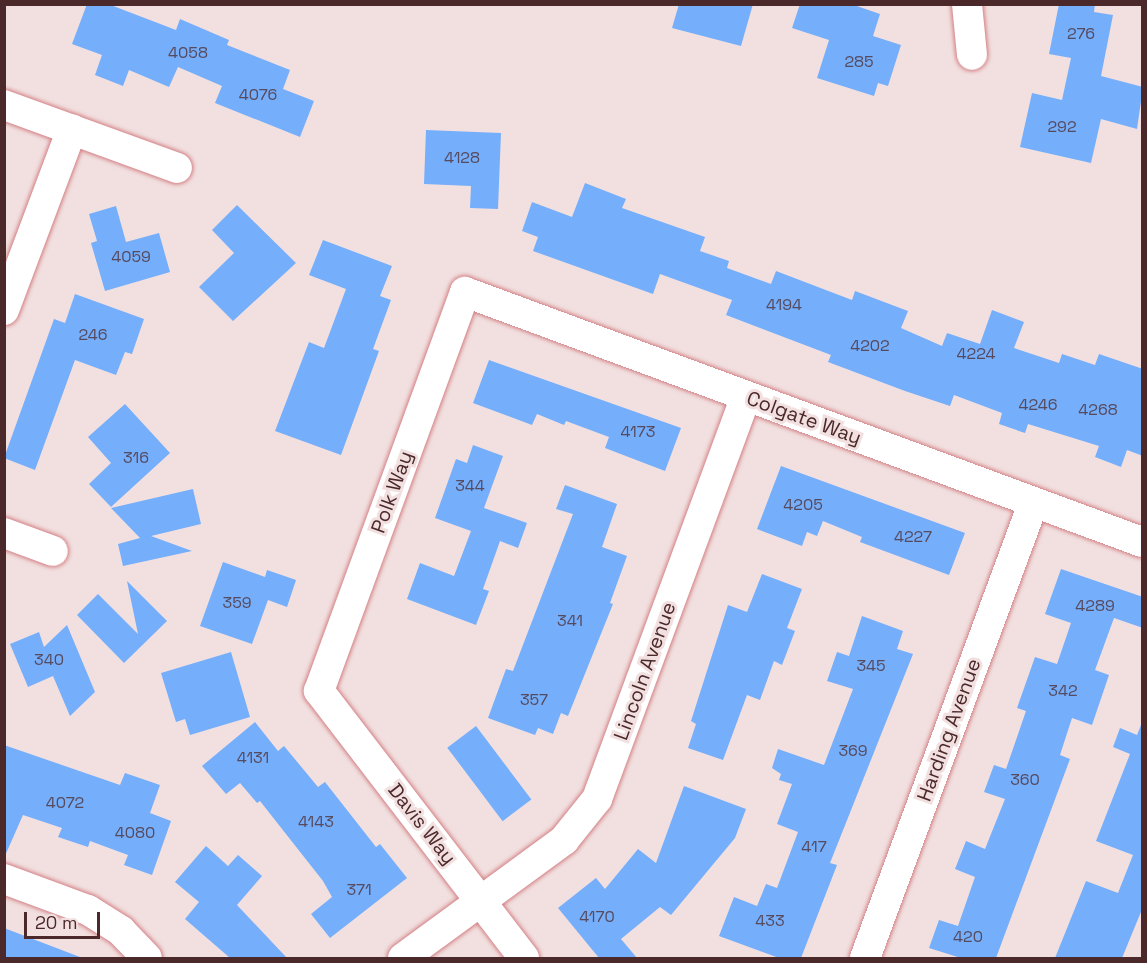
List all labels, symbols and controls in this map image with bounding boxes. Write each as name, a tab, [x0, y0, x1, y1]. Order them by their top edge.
house number: 276	[1067, 24, 1095, 44]
house number: 4058	[168, 43, 208, 63]
house number: 285	[844, 52, 874, 72]
house number: 4076	[239, 85, 277, 105]
house number: 292	[1047, 117, 1077, 137]
house number: 4128	[444, 148, 480, 168]
house number: 4059	[111, 247, 151, 267]
house number: 4194	[766, 295, 802, 315]
house number: 246	[79, 325, 107, 345]
house number: 4202	[850, 336, 890, 356]
house number: 4224	[957, 344, 995, 364]
street label: Colgate Way	[743, 386, 865, 450]
house number: 4246	[1019, 395, 1057, 415]
house number: 4268	[1078, 400, 1118, 420]
house number: 4173	[621, 422, 655, 442]
house number: 316	[123, 448, 149, 468]
street label: Polk Way	[366, 448, 418, 536]
house number: 344	[455, 476, 485, 496]
house number: 4205	[783, 495, 823, 515]
house number: 4227	[894, 527, 932, 547]
house number: 359	[222, 593, 252, 613]
house number: 4289	[1075, 596, 1115, 616]
street label: Lincoln Avenue	[609, 599, 681, 743]
house number: 341	[557, 611, 583, 631]
house number: 340	[34, 650, 64, 670]
street label: Harding Avenue	[912, 655, 986, 805]
house number: 345	[856, 656, 886, 676]
house number: 342	[1048, 681, 1078, 701]
house number: 357	[520, 690, 548, 710]
house number: 369	[838, 741, 868, 761]
house number: 4131	[237, 748, 269, 768]
house number: 360	[1010, 770, 1040, 790]
street label: Davis Way	[383, 779, 461, 869]
house number: 4072	[46, 793, 84, 813]
house number: 4143	[298, 812, 334, 832]
house number: 4080	[115, 823, 155, 843]
house number: 417	[801, 837, 827, 857]
house number: 371	[346, 880, 372, 900]
scale bar	[27, 900, 104, 938]
house number: 4170	[579, 907, 615, 927]
text: 20 m	[35, 911, 78, 934]
house number: 433	[755, 911, 785, 931]
house number: 420	[953, 927, 983, 947]

